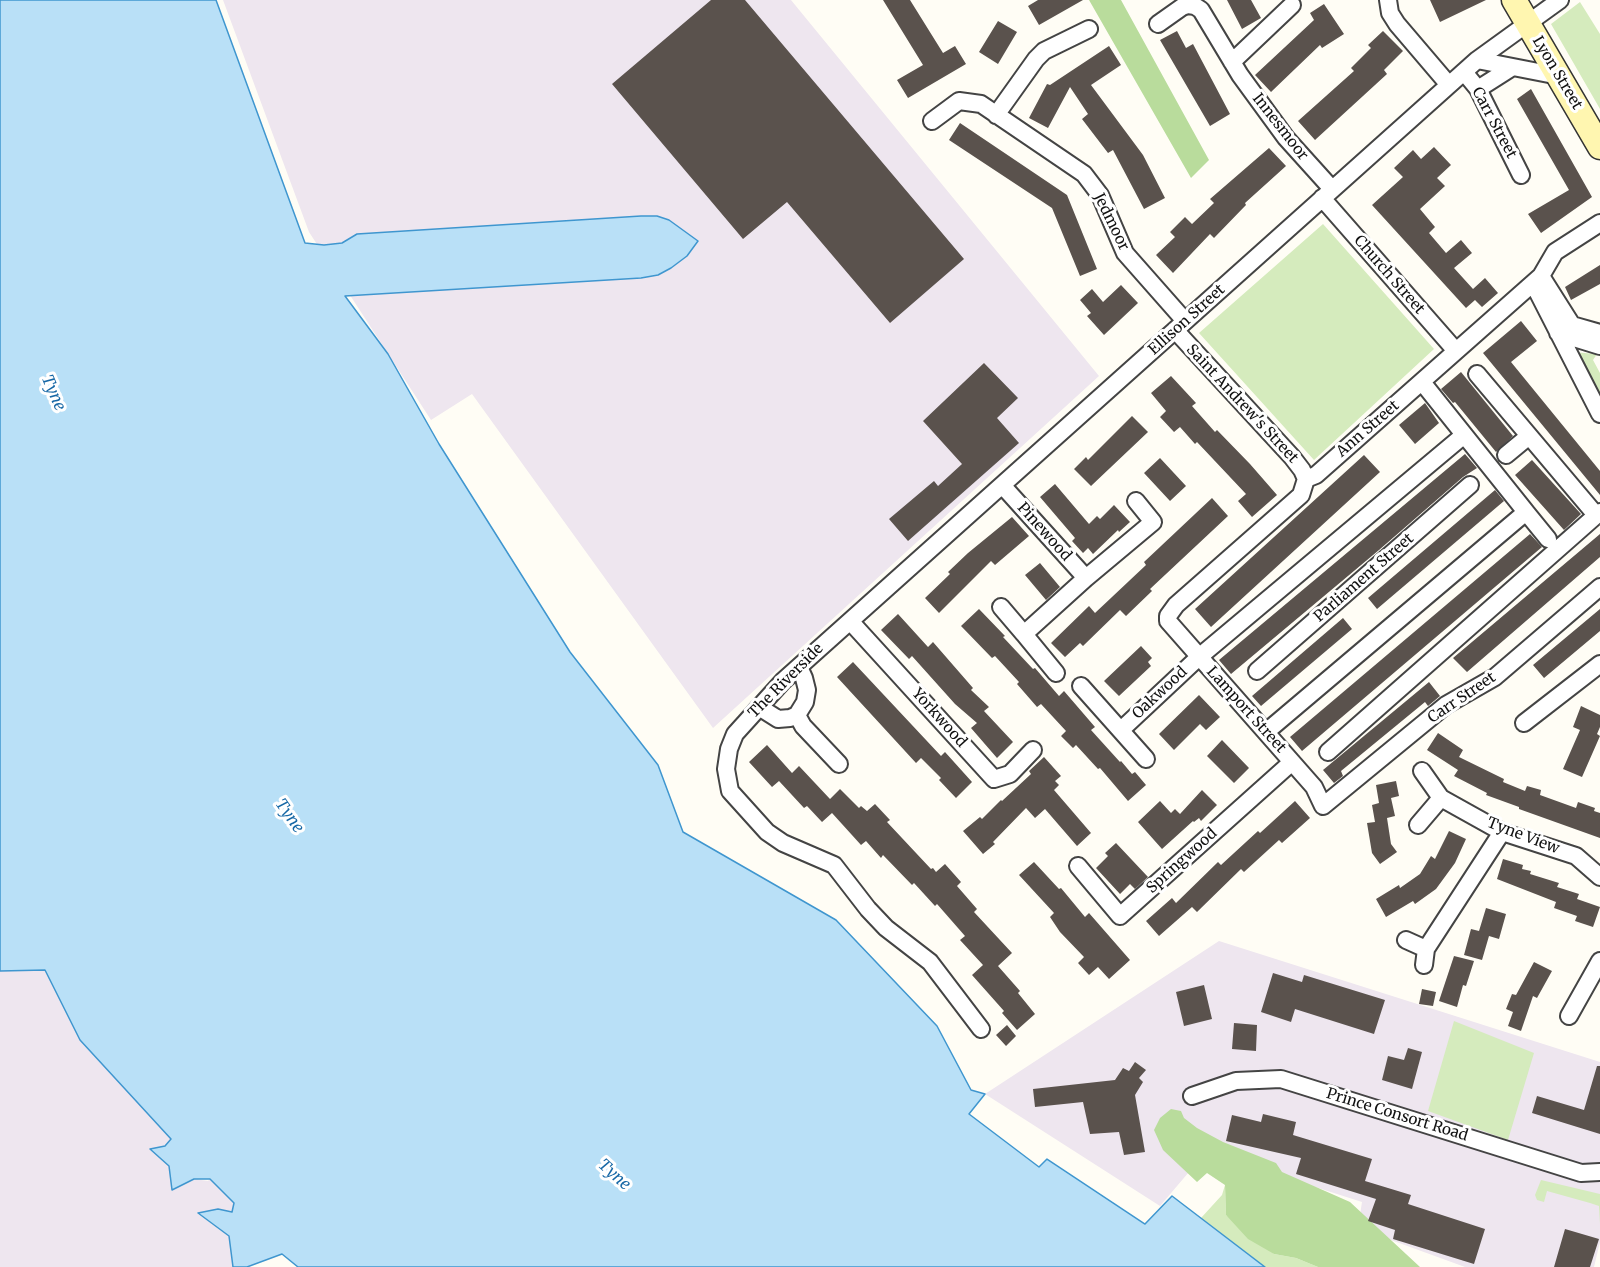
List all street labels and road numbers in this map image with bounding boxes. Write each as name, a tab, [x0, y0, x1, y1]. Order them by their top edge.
street label: Lyon Street	[1528, 33, 1586, 113]
street label: Carr Street	[1468, 84, 1520, 162]
street label: Innesmoor	[1248, 90, 1312, 164]
street label: Jedmoor	[1089, 190, 1133, 254]
street label: Church Street	[1350, 232, 1428, 318]
street label: Ellison Street	[1145, 281, 1229, 359]
street label: Saint Andrew's Street	[1182, 341, 1302, 467]
street label: Ann Street	[1333, 397, 1403, 461]
street label: Pinewood	[1013, 499, 1075, 565]
street label: Parliament Street	[1311, 530, 1417, 626]
street label: The Riverside	[745, 640, 827, 722]
street label: Oakwood	[1129, 663, 1191, 723]
street label: Lamport Street	[1203, 663, 1289, 757]
street label: Carr Street	[1425, 669, 1499, 727]
street label: Yorkwood	[908, 685, 970, 751]
street label: Tyne View	[1484, 814, 1562, 858]
street label: Springwood	[1143, 825, 1221, 897]
street label: Prince Consort Road	[1324, 1085, 1470, 1145]

